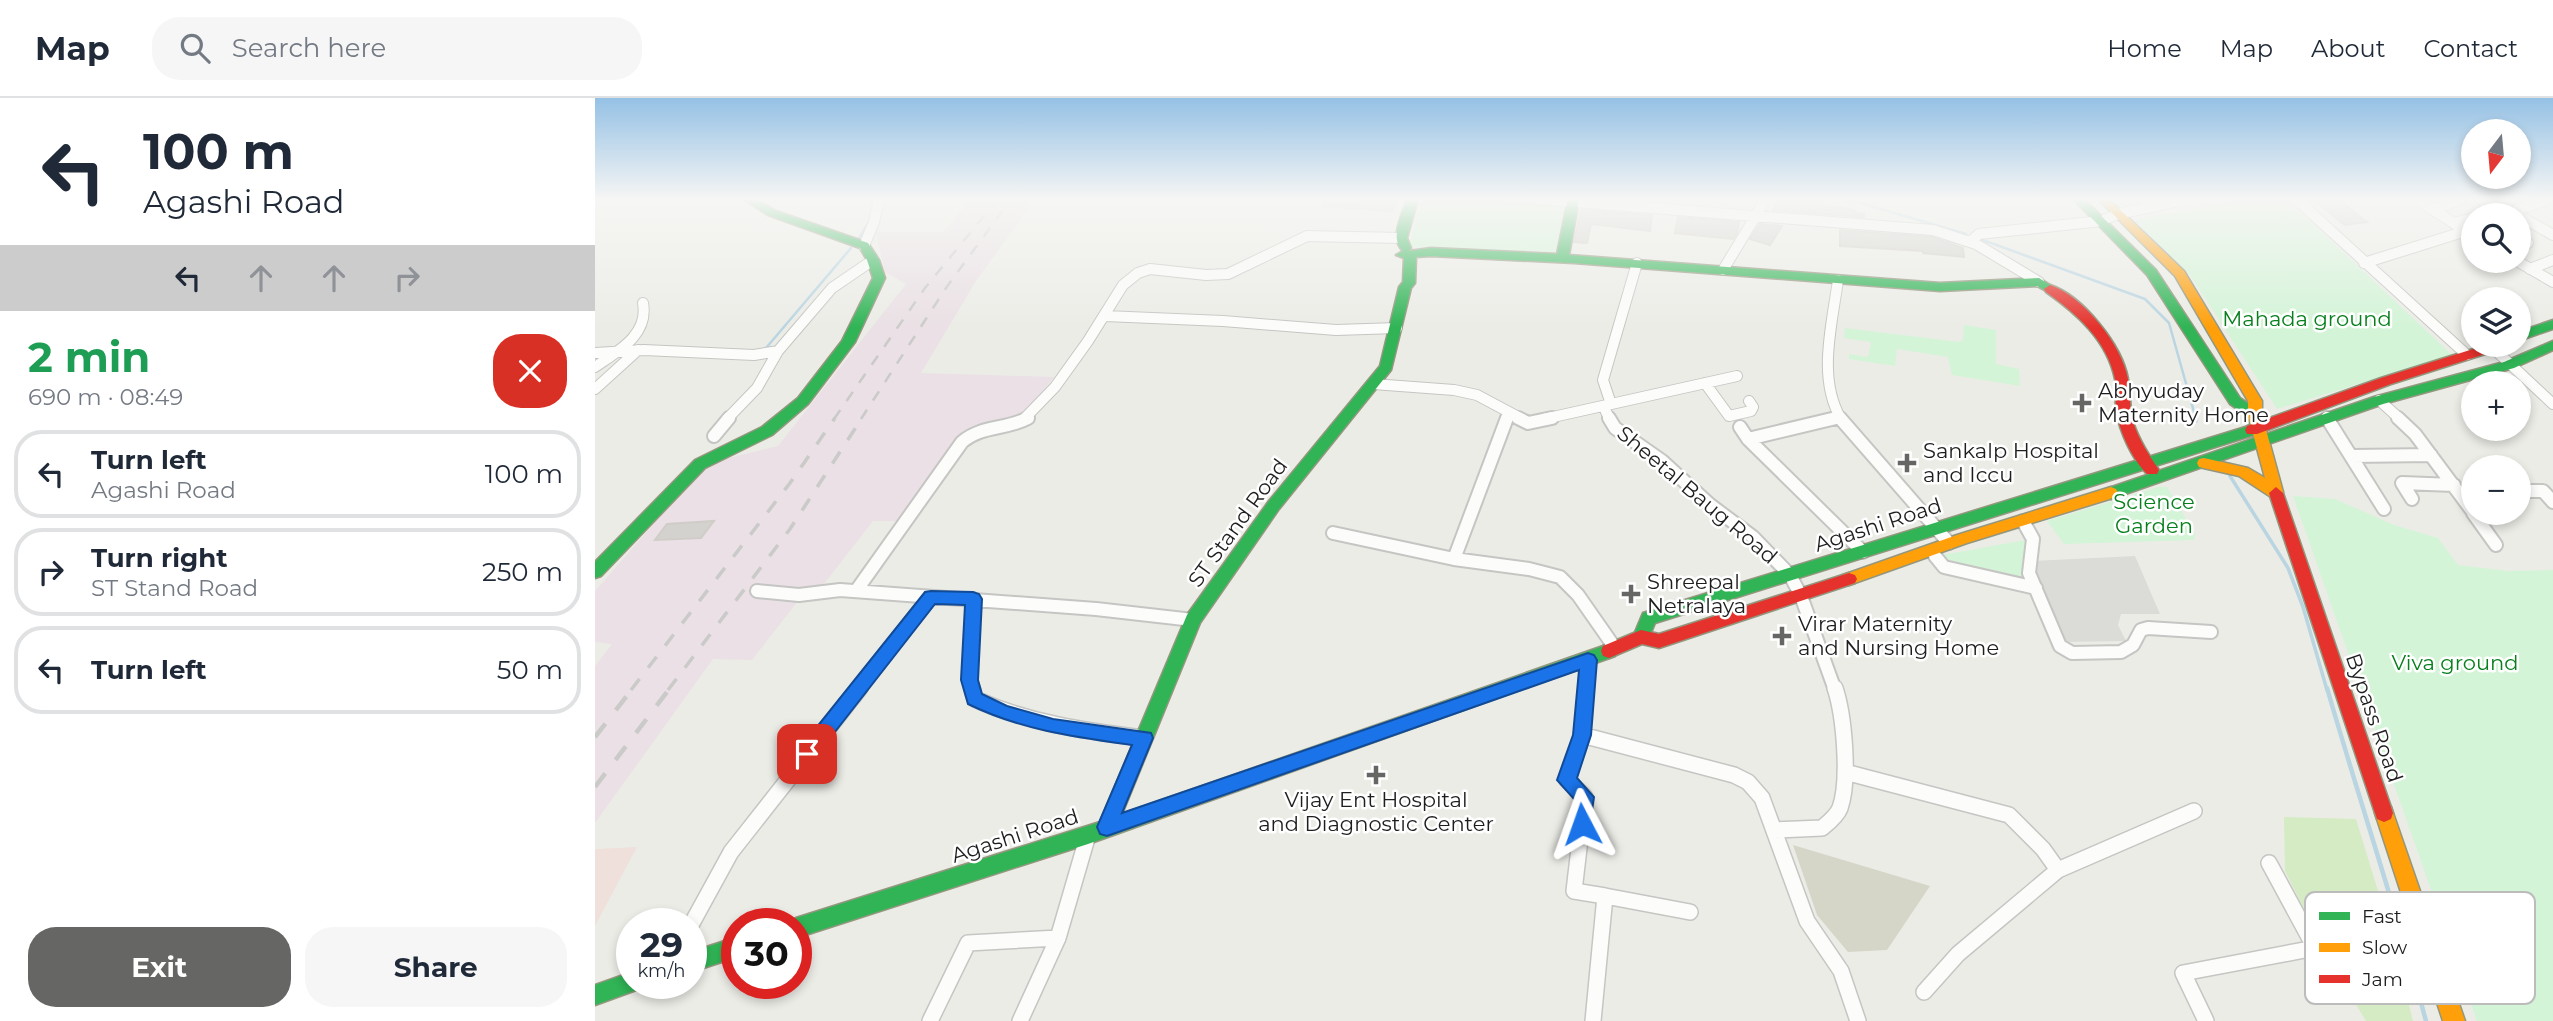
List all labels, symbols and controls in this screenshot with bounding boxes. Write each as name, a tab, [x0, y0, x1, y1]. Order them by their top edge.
search box	[152, 17, 642, 80]
text: Map	[35, 28, 110, 68]
icon: search	[176, 29, 214, 67]
text: Search here	[232, 32, 386, 64]
text: Home	[2107, 34, 2182, 63]
text: Map	[2220, 34, 2273, 63]
text: About	[2311, 34, 2385, 63]
text: Contact	[2423, 34, 2518, 63]
north arrow	[2461, 119, 2531, 189]
map controls	[2461, 119, 2531, 525]
text: 100 m	[143, 122, 294, 181]
icon: left	[28, 126, 119, 217]
text: Agashi Road	[143, 182, 345, 221]
button: search	[2461, 203, 2531, 273]
icon: left	[169, 259, 207, 297]
icon: ahead	[242, 259, 280, 297]
icon: ahead	[315, 259, 353, 297]
icon: right	[388, 259, 426, 297]
button: layers	[2461, 287, 2531, 357]
park label: Mahada ground	[2222, 306, 2392, 331]
text: 2 min	[28, 331, 150, 383]
button: close	[493, 334, 567, 408]
button: +	[2461, 371, 2531, 441]
place label: Abhyuday Maternity Home	[2098, 378, 2269, 427]
text: 690 m · 08:49	[28, 383, 183, 411]
marker: Abhyuday Maternity Home	[2072, 393, 2092, 413]
street label: Sheetal Baug Road	[1612, 420, 1782, 569]
place label: Sankalp Hospital and Iccu	[1923, 438, 2099, 487]
text: Turn left	[91, 444, 207, 476]
marker: Sankalp Hospital and Iccu	[1897, 453, 1917, 473]
street label: ST Stand Road	[1183, 454, 1293, 592]
icon: left	[32, 455, 70, 493]
button: −	[2461, 455, 2531, 525]
text: 100 m	[485, 458, 563, 490]
text: Agashi Road	[91, 476, 236, 504]
park label: Science Garden	[2113, 489, 2195, 538]
street label: Agashi Road	[1811, 492, 1945, 557]
text: Turn right	[91, 542, 227, 574]
icon: right	[32, 553, 70, 591]
text: 250 m	[482, 556, 563, 588]
place label: Shreepal Netralaya	[1647, 569, 1746, 618]
text: ST Stand Road	[91, 574, 258, 602]
marker: Shreepal Netralaya	[1621, 584, 1641, 604]
place label: Virar Maternity and Nursing Home	[1798, 611, 1999, 660]
marker: Virar Maternity and Nursing Home	[1772, 626, 1792, 646]
street label: Bypass Road	[2341, 650, 2408, 786]
park label: Viva ground	[2391, 650, 2519, 675]
icon: left	[32, 651, 70, 689]
text: Turn left	[91, 654, 207, 686]
text: 50 m	[497, 654, 563, 686]
pin	[777, 724, 837, 784]
icon: arrive	[788, 735, 826, 773]
marker: Vijay Ent Hospital and Diagnostic Center	[1366, 765, 1386, 785]
place label: Vijay Ent Hospital and Diagnostic Center	[1258, 787, 1494, 836]
position arrow	[1545, 787, 1619, 861]
street label: Agashi Road	[948, 803, 1082, 868]
legend	[2305, 892, 2535, 1004]
text: Fast	[2362, 905, 2402, 928]
speed limit sign: 30	[721, 908, 812, 999]
text: 29	[640, 923, 683, 966]
button: Exit	[28, 927, 291, 1007]
button: Share	[305, 927, 567, 1007]
text: Slow	[2362, 936, 2407, 959]
text: km/h	[637, 960, 686, 982]
text: Jam	[2361, 968, 2403, 991]

